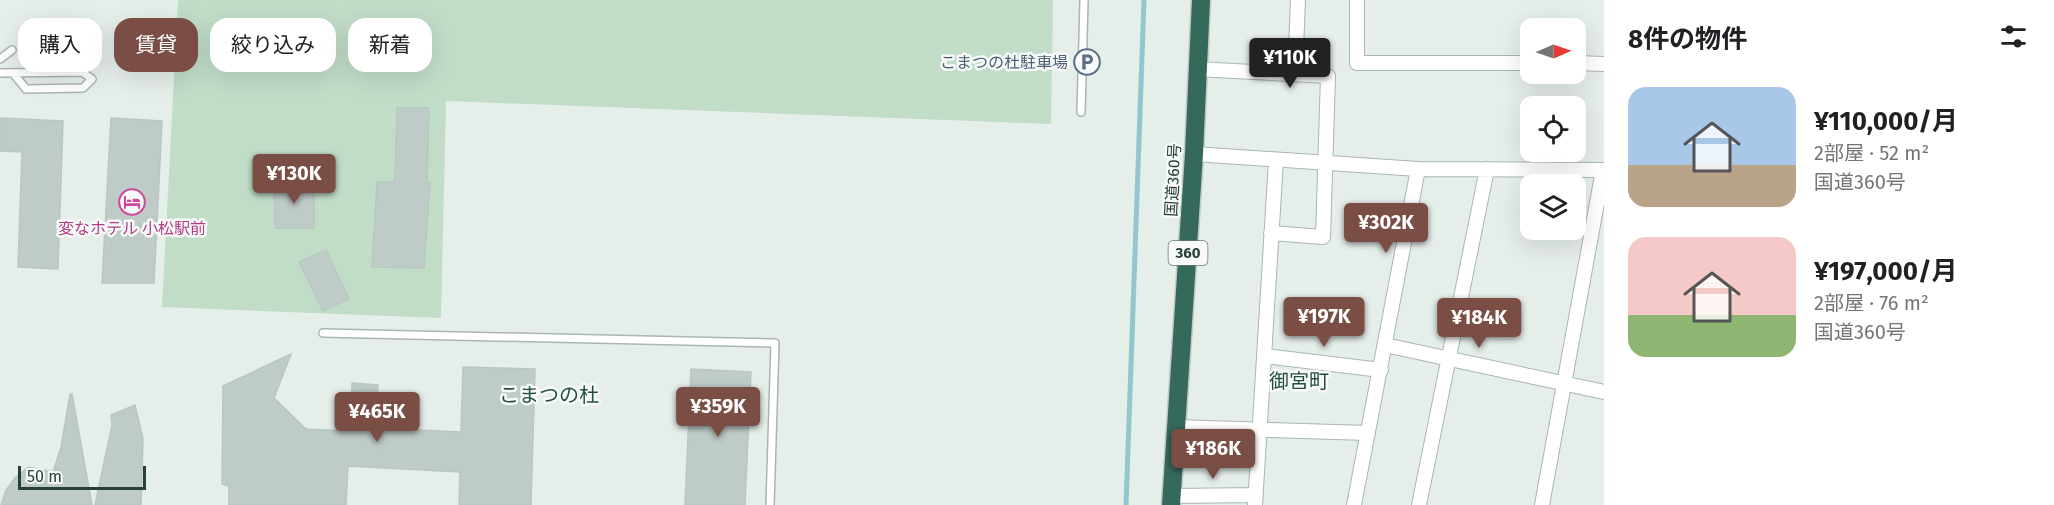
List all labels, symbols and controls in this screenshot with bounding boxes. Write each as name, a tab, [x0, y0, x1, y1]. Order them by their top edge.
chip: 購入	[18, 18, 102, 72]
chip: 賃貸	[114, 18, 198, 72]
chip: 絞り込み	[210, 18, 336, 72]
chip: 新着	[348, 18, 432, 72]
north arrow	[1520, 18, 1586, 84]
map controls	[1520, 18, 1586, 240]
icon: filters	[1997, 20, 2030, 53]
text: 8件の物件	[1628, 24, 1747, 55]
pin: ¥110K	[1248, 38, 1332, 89]
text: ¥110K	[1263, 45, 1317, 69]
parking icon: こまつの杜駐車場	[1072, 47, 1102, 77]
place label: こまつの杜駐車場	[940, 53, 1068, 72]
button: locate	[1520, 96, 1586, 162]
text: ¥110,000/月	[1814, 106, 1958, 137]
icon: home	[1676, 111, 1748, 183]
text: 2部屋 · 52 m²	[1814, 141, 1929, 165]
street label: 国道360号	[1162, 143, 1184, 217]
pin: ¥130K	[252, 154, 336, 205]
text: ¥130K	[267, 161, 321, 185]
text: 国道360号	[1814, 170, 1906, 194]
button: layers	[1520, 174, 1586, 240]
hotel icon: 変なホテル 小松駅前	[117, 187, 147, 217]
pin: ¥302K	[1344, 203, 1428, 254]
text: ¥302K	[1358, 210, 1414, 234]
place label: 変なホテル 小松駅前	[58, 219, 206, 238]
road number: 360	[1168, 241, 1208, 265]
text: ¥197,000/月	[1814, 256, 1958, 287]
icon: home	[1676, 261, 1748, 333]
text: 2部屋 · 76 m²	[1814, 291, 1929, 315]
pin: ¥197K	[1282, 297, 1366, 348]
pin: ¥184K	[1437, 298, 1521, 349]
text: ¥197K	[1297, 304, 1351, 328]
text: ¥184K	[1451, 305, 1507, 329]
text: 国道360号	[1814, 320, 1906, 344]
district label: 御宮町	[1269, 369, 1329, 393]
district label: こまつの杜	[499, 383, 599, 407]
pin: ¥359K	[676, 387, 760, 438]
pin: ¥465K	[335, 392, 419, 443]
text: ¥359K	[690, 394, 746, 418]
text: ¥465K	[349, 399, 405, 423]
pin: ¥186K	[1171, 429, 1255, 480]
text: ¥186K	[1185, 436, 1241, 460]
scale bar	[18, 463, 146, 490]
text: 50 m	[27, 467, 62, 486]

